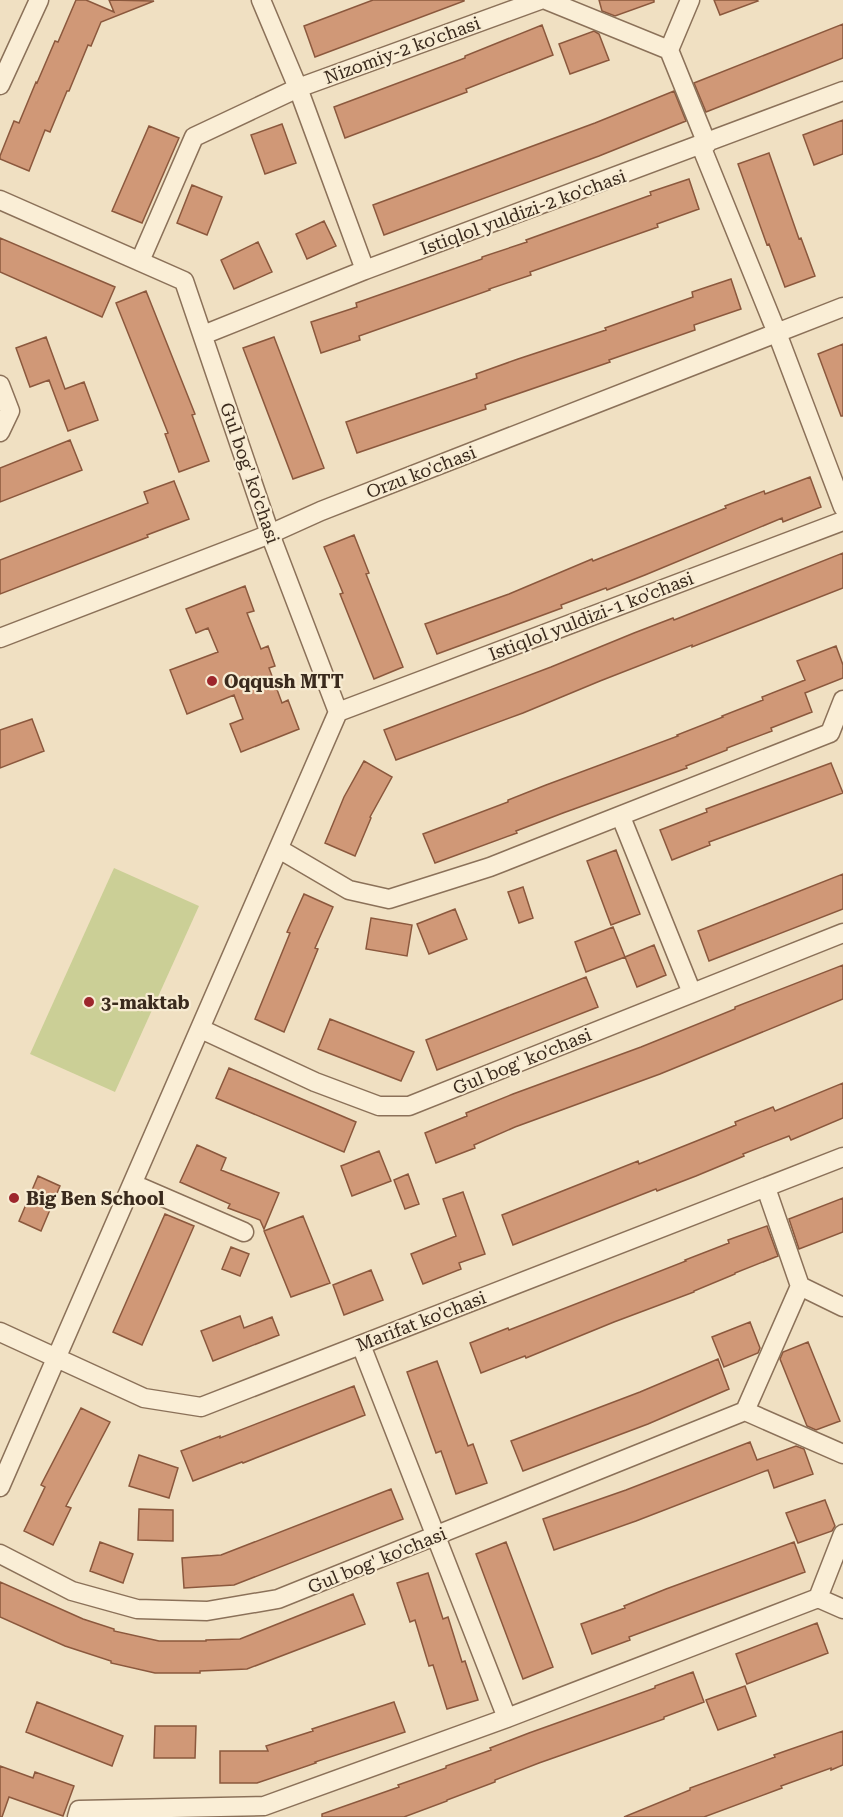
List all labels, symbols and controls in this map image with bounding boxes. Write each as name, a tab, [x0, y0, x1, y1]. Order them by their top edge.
street label: Nizomiy-2 ko'chasi	[321, 12, 483, 88]
street label: Istiqlol yuldizi-2 ko'chasi	[417, 165, 629, 259]
street label: Gul bog' ko'chasi	[216, 400, 284, 546]
street label: Orzu ko'chasi	[363, 441, 479, 503]
street label: Istiqlol yuldizi-1 ko'chasi	[486, 567, 697, 665]
place label: Oqqush MTT	[224, 671, 344, 692]
marker: Oqqush MTT	[205, 674, 219, 688]
place label: 3-maktab	[101, 992, 190, 1013]
marker: 3-maktab	[82, 995, 96, 1009]
street label: Gul bog' ko'chasi	[450, 1024, 595, 1098]
place label: Big Ben School	[26, 1188, 164, 1209]
marker: Big Ben School	[7, 1191, 21, 1205]
street label: Marifat ko'chasi	[353, 1286, 489, 1355]
street label: Gul bog' ko'chasi	[305, 1523, 450, 1597]

